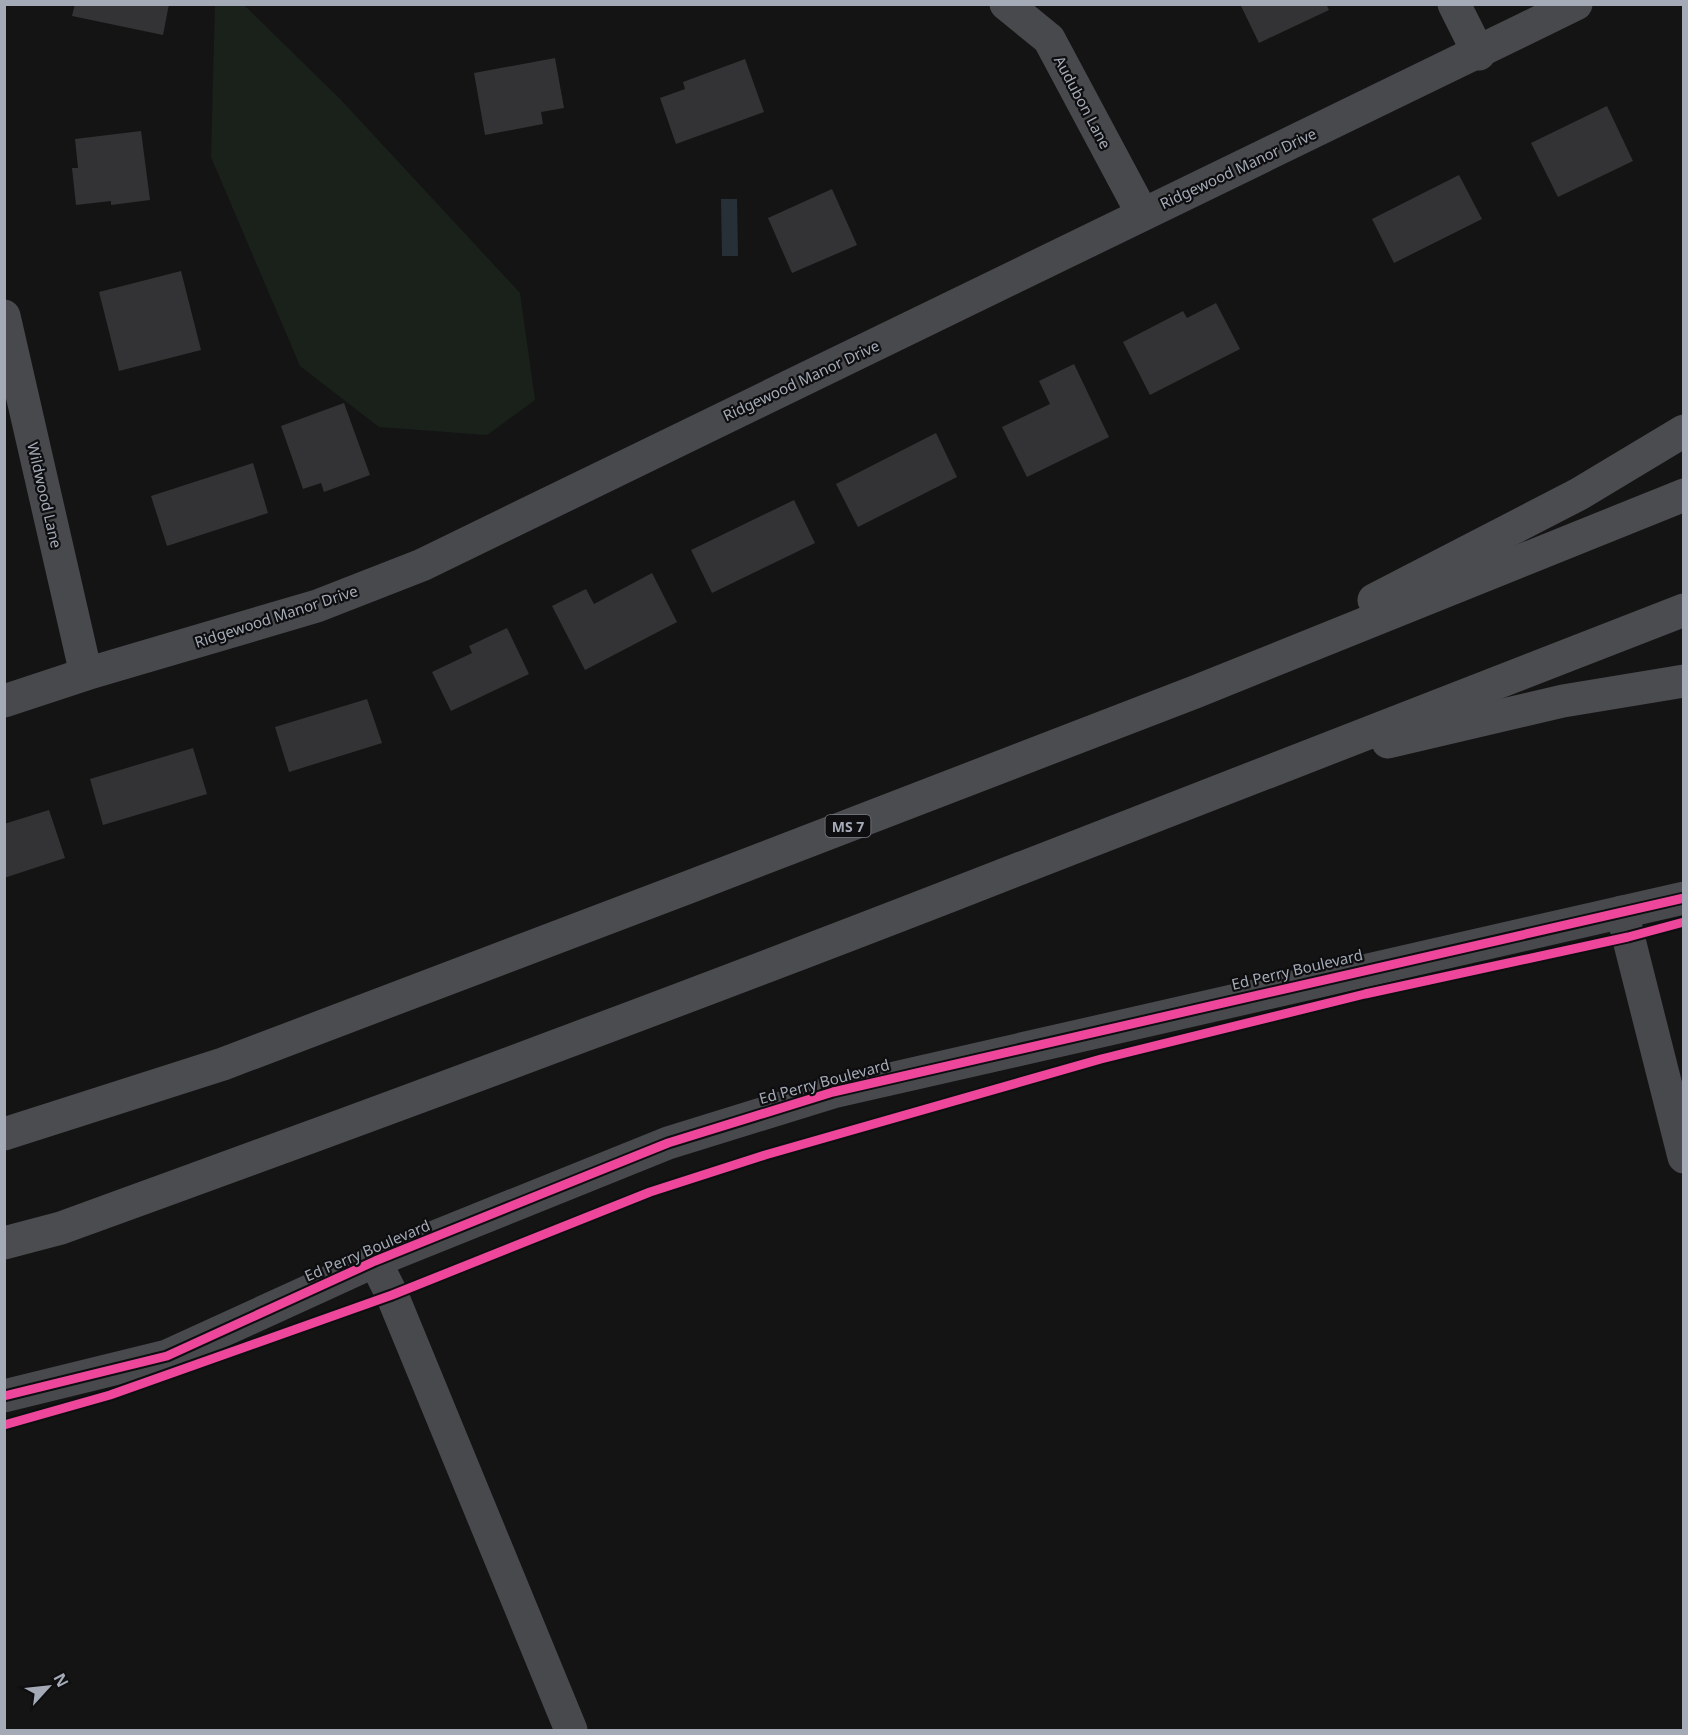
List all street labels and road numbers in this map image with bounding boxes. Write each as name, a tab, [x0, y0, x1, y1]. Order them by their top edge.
street label: Audubon Lane	[1050, 52, 1116, 152]
street label: Ridgewood Manor Drive	[1157, 123, 1319, 213]
street label: Ridgewood Manor Drive	[720, 335, 882, 425]
street label: Wildwood Lane	[23, 440, 67, 550]
street label: Ridgewood Manor Drive	[192, 580, 360, 652]
road number: MS 7	[826, 815, 870, 837]
street label: Ed Perry Boulevard	[1229, 944, 1365, 994]
street label: Ed Perry Boulevard	[757, 1054, 891, 1108]
street label: Ed Perry Boulevard	[301, 1215, 433, 1285]

